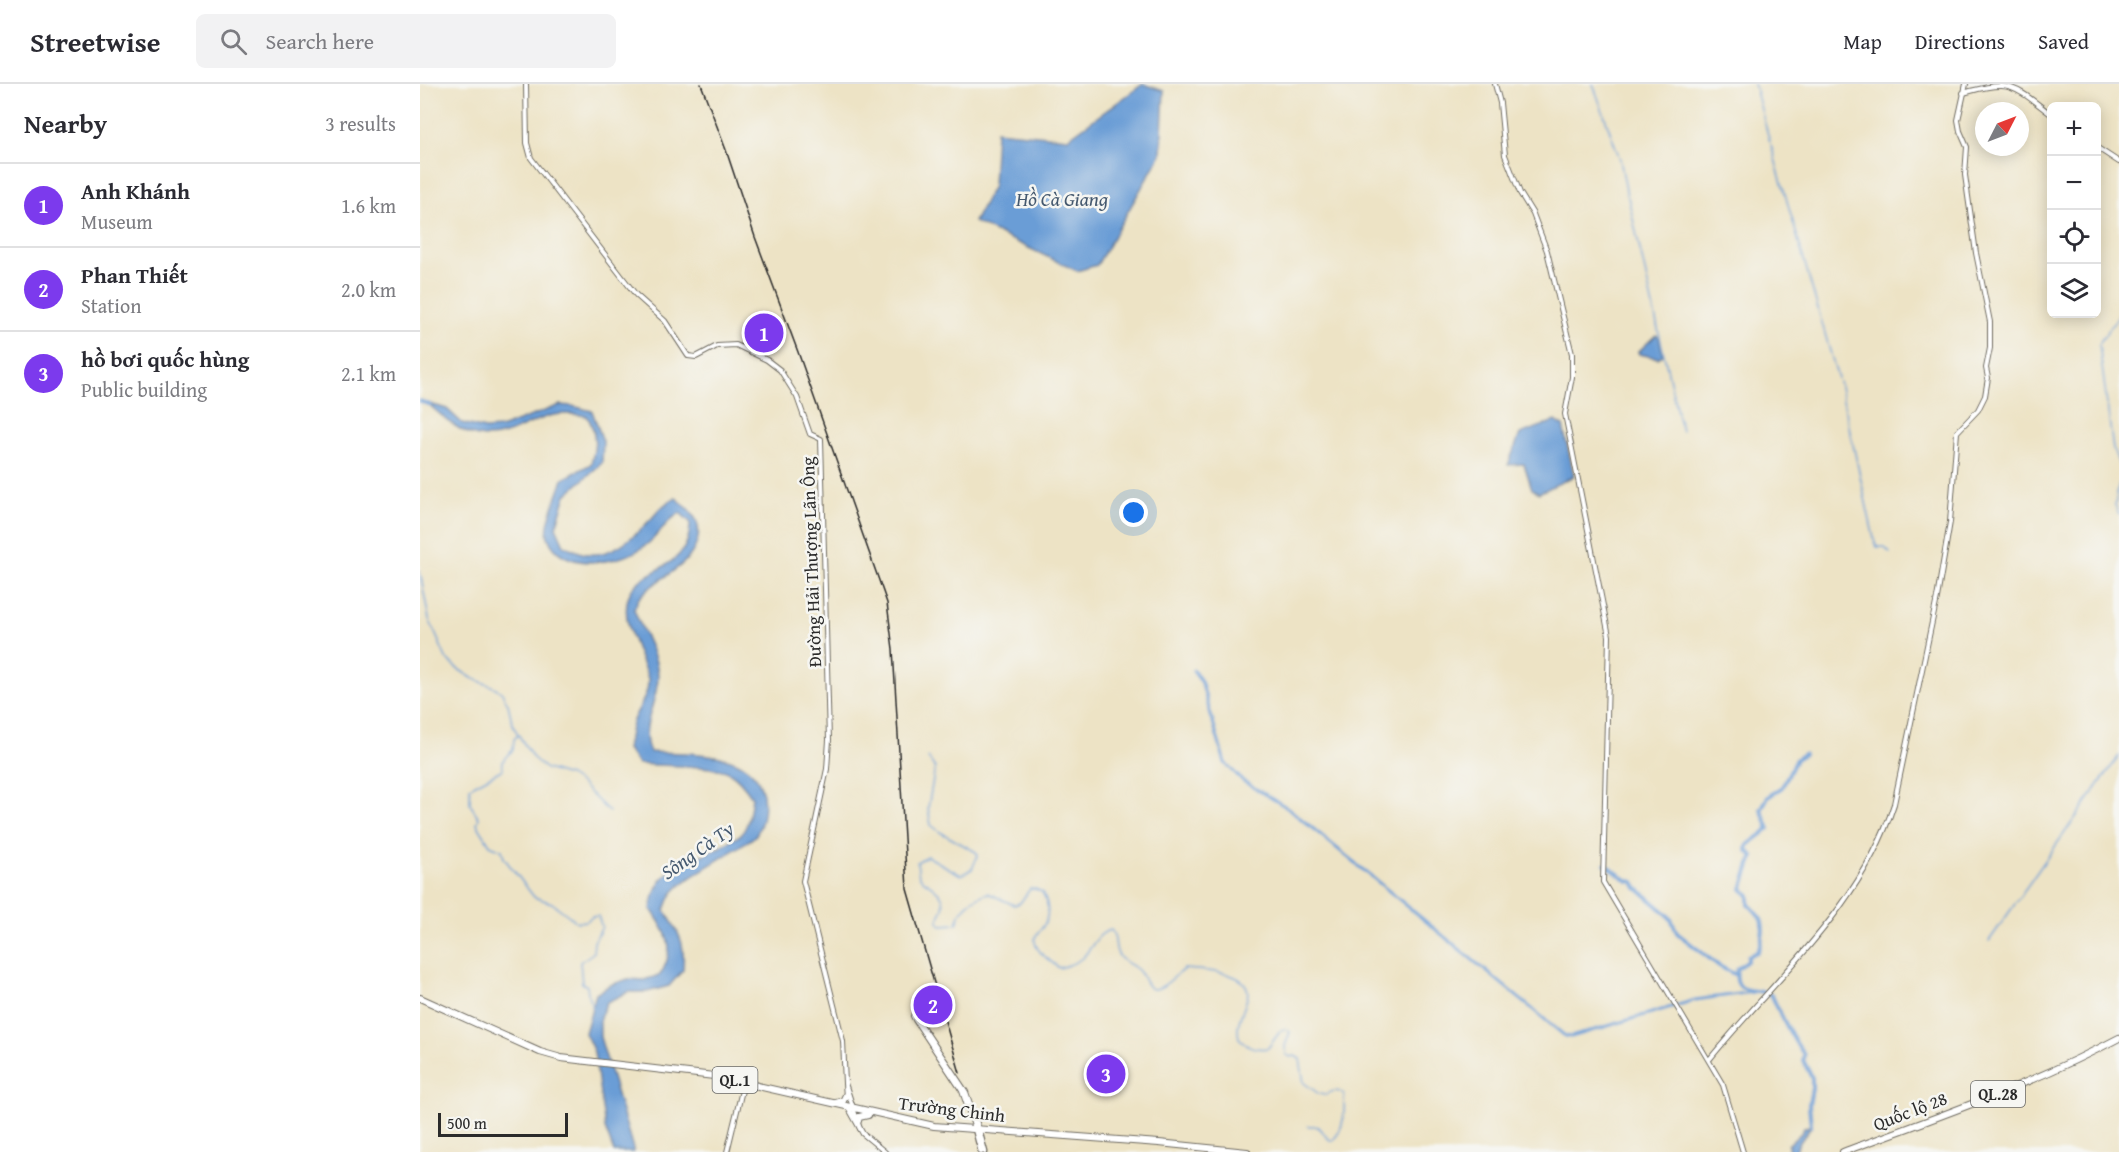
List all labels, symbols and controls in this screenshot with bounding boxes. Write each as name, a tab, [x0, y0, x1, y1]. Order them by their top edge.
search box	[196, 14, 616, 68]
text: Streetwise	[30, 21, 160, 62]
icon: search	[217, 25, 250, 58]
text: Search here	[265, 25, 374, 57]
text: Map	[1843, 26, 1882, 57]
text: Directions	[1915, 26, 2005, 57]
text: Saved	[2038, 26, 2089, 57]
north arrow	[1975, 102, 2029, 156]
map controls	[2047, 102, 2101, 318]
button: +	[2047, 102, 2101, 156]
text: Nearby	[24, 104, 107, 143]
text: 3 results	[325, 109, 396, 138]
button: −	[2047, 156, 2101, 210]
text: Anh Khánh	[81, 175, 190, 207]
water label: Hồ Cà Giang	[1015, 184, 1108, 213]
text: 1	[38, 191, 49, 220]
text: 1.6 km	[341, 191, 396, 220]
text: Museum	[81, 207, 153, 236]
button: locate	[2047, 210, 2101, 264]
text: Phan Thiết	[81, 259, 188, 291]
button: layers	[2047, 264, 2101, 318]
text: 2	[38, 275, 49, 304]
text: 2.0 km	[341, 275, 396, 304]
text: Station	[81, 291, 141, 320]
pin: 1	[744, 310, 784, 356]
text: hồ bơi quốc hùng	[81, 343, 249, 375]
text: 3	[38, 359, 49, 388]
text: 2.1 km	[341, 359, 396, 388]
text: Public building	[81, 375, 207, 404]
street label: Đường Hải Thượng Lãn Ông	[794, 456, 828, 668]
your location	[1119, 498, 1148, 527]
water label: Sông Cà Ty	[654, 814, 740, 886]
pin: 2	[914, 982, 952, 1028]
pin: 3	[1086, 1052, 1126, 1096]
road number: QL.1	[712, 1067, 758, 1093]
road number: QL.28	[1971, 1081, 2025, 1107]
street label: Quốc lộ 28	[1869, 1085, 1951, 1137]
street label: Trường Chinh	[897, 1089, 1007, 1129]
scale bar	[438, 1110, 568, 1138]
text: 500 m	[447, 1111, 487, 1135]

